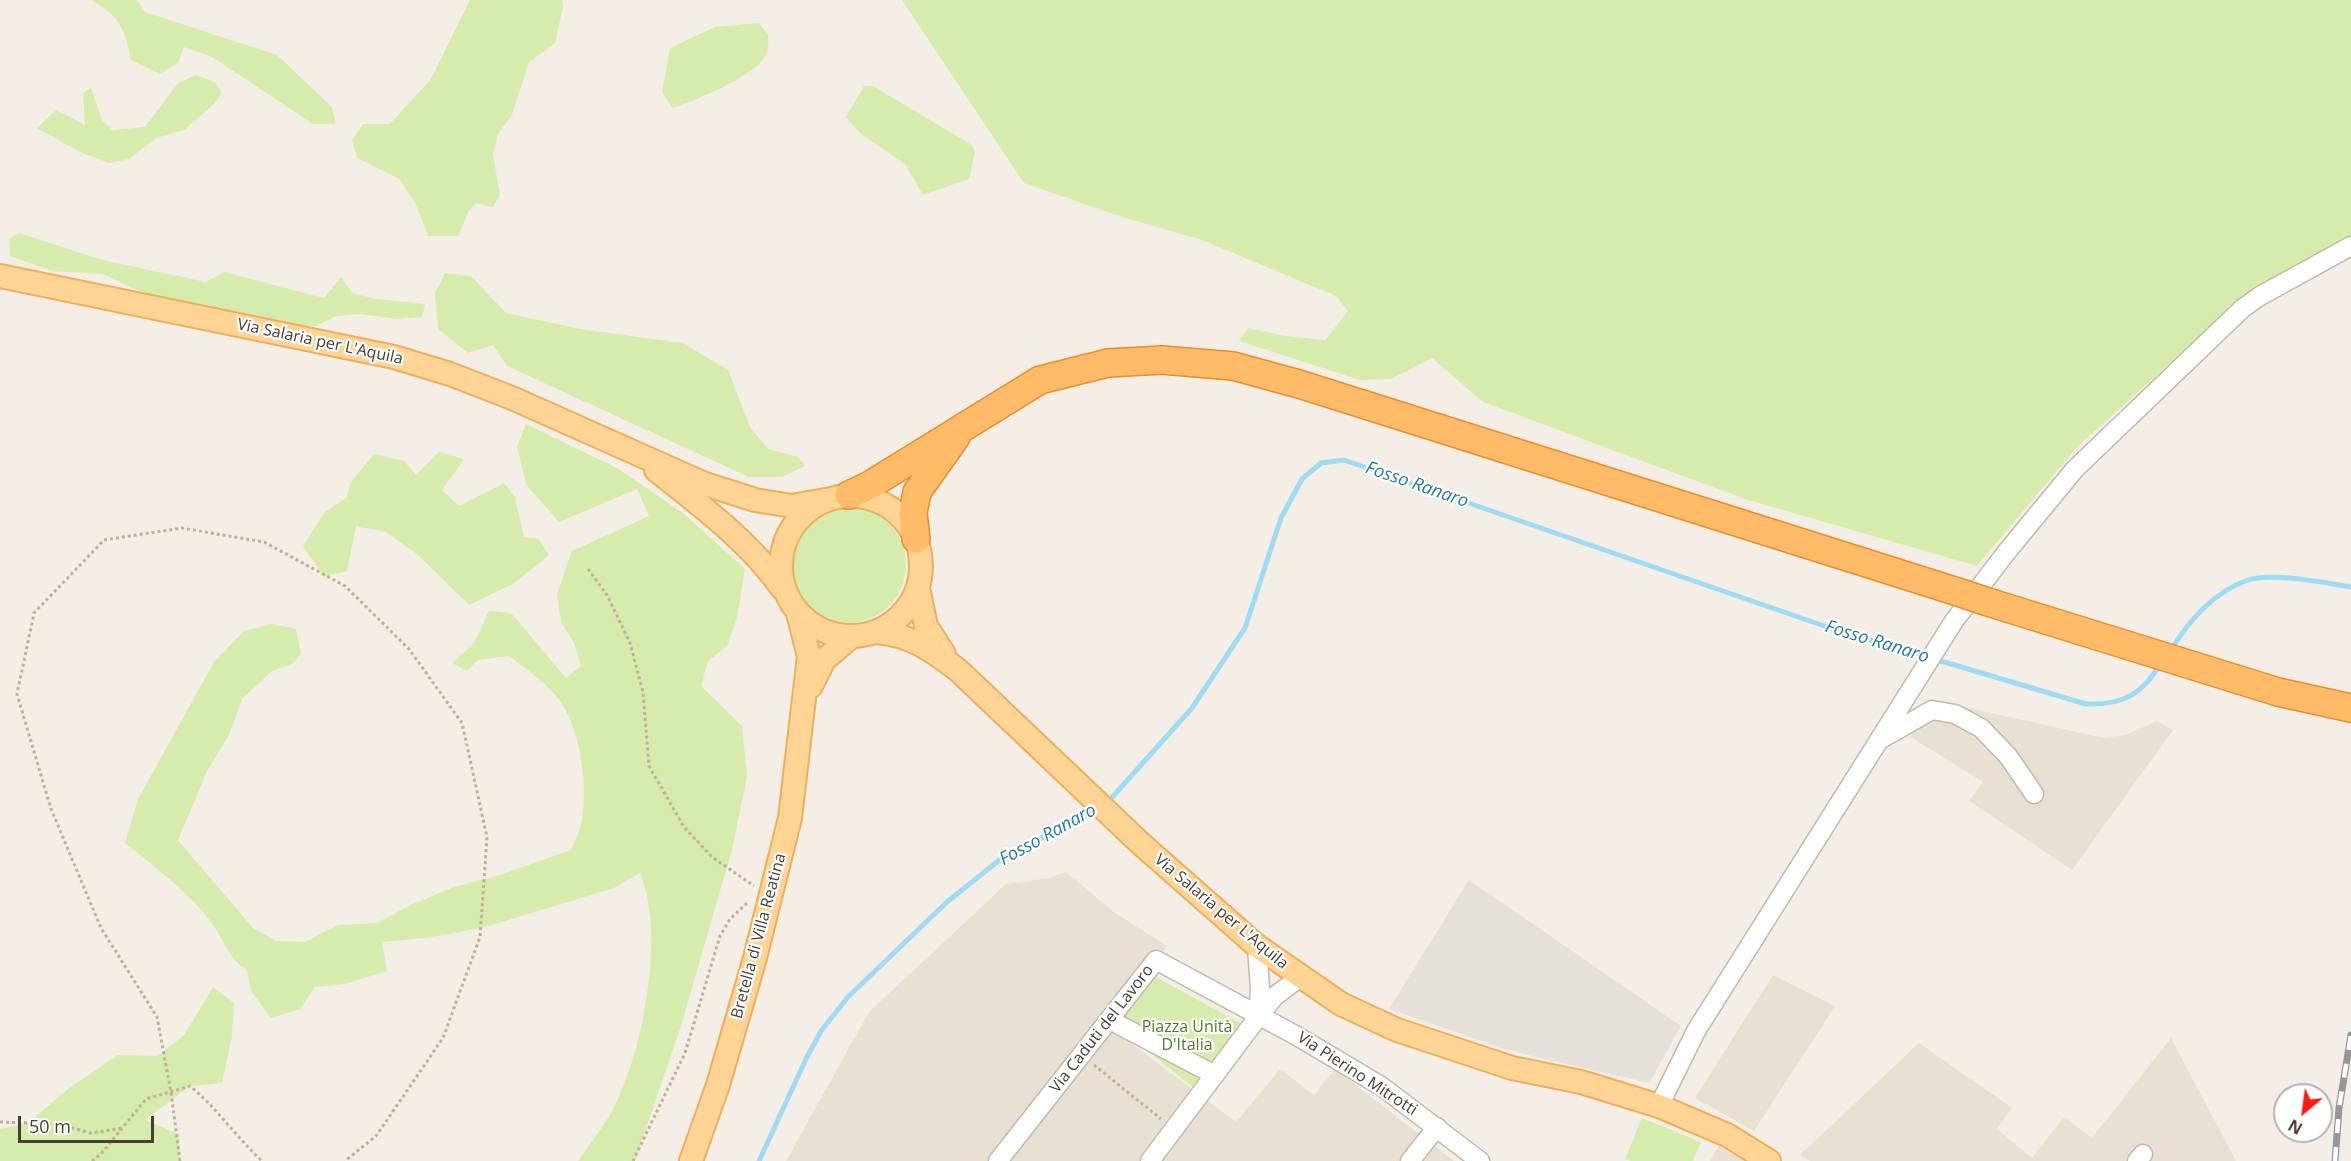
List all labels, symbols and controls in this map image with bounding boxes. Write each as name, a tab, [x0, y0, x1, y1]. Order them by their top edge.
street label: Via Salaria per L'Aquila	[235, 315, 405, 369]
water label: Fosso Ranaro	[1363, 457, 1471, 513]
water label: Fosso Ranaro	[1823, 616, 1931, 668]
water label: Fosso Ranaro	[996, 800, 1100, 870]
street label: Via Salaria per L'Aquila	[1150, 850, 1292, 974]
street label: Bretella di Villa Reatina	[728, 851, 790, 1021]
street label: Via Caduti del Lavoro	[1046, 961, 1158, 1097]
park label: Piazza Unità D'Italia	[1142, 1017, 1232, 1055]
street label: Via Pierino Mitrotti	[1293, 1028, 1421, 1120]
north arrow	[2273, 1083, 2333, 1143]
scale bar	[21, 1104, 158, 1142]
text: 50 m	[29, 1114, 71, 1138]
text: N	[2284, 1114, 2306, 1140]

